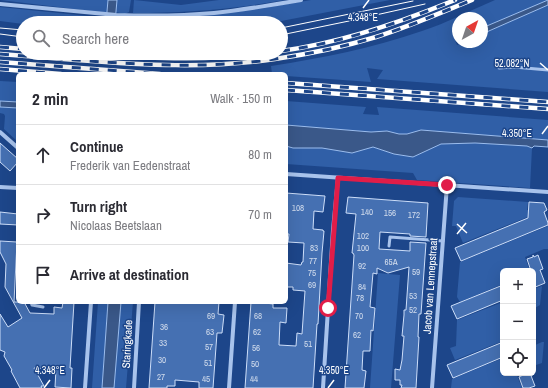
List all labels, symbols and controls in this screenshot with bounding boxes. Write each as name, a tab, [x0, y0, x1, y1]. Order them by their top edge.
text: 4.348°E	[348, 11, 378, 24]
north arrow	[452, 12, 488, 48]
search box	[16, 16, 288, 60]
icon: search	[30, 27, 52, 49]
text: Search here	[62, 28, 129, 49]
text: 52.082°N	[495, 57, 530, 70]
text: 2 min	[32, 87, 68, 110]
text: Walk · 150 m	[210, 90, 272, 107]
text: 4.350°E	[502, 127, 532, 140]
text: Continue	[70, 136, 123, 157]
icon: ahead	[32, 144, 54, 166]
text: 80 m	[248, 146, 272, 163]
text: Frederik van Eedenstraat	[70, 157, 190, 174]
route end	[438, 176, 456, 194]
text: Turn right	[70, 196, 127, 217]
house number: 108	[292, 202, 304, 214]
icon: right	[32, 204, 54, 226]
text: 70 m	[248, 206, 272, 223]
house number: 140	[361, 206, 373, 218]
house number: 156	[384, 207, 396, 219]
house number: 172	[408, 209, 420, 221]
text: Nicolaas Beetslaan	[70, 217, 162, 234]
house number: 102	[357, 230, 369, 242]
street label: Jacob van Lennepstraat	[420, 237, 440, 335]
house number: 83	[310, 242, 318, 254]
house number: 100	[357, 242, 369, 254]
house number: 77	[309, 255, 317, 267]
house number: 65A	[384, 256, 398, 268]
house number: 92	[358, 260, 366, 272]
icon: arrive	[32, 264, 54, 286]
text: Arrive at destination	[70, 264, 189, 285]
house number: 59	[412, 266, 420, 278]
house number: 75	[308, 267, 316, 279]
map controls	[500, 268, 536, 376]
button: +	[500, 268, 536, 304]
house number: 69	[308, 279, 316, 291]
house number: 84	[358, 281, 366, 293]
house number: 53	[409, 290, 417, 302]
house number: 78	[356, 292, 364, 304]
route start	[319, 299, 337, 317]
house number: 52	[409, 304, 417, 316]
button: −	[500, 304, 536, 340]
house number: 69	[207, 310, 215, 322]
house number: 68	[254, 310, 262, 322]
house number: 70	[355, 310, 363, 322]
street label: Staringkade	[119, 319, 135, 369]
house number: 36	[160, 321, 168, 333]
house number: 63	[206, 326, 214, 338]
house number: 62	[253, 326, 261, 338]
house number: 62	[353, 329, 361, 341]
house number: 33	[159, 337, 167, 349]
house number: 51	[304, 338, 312, 350]
button: locate	[500, 340, 536, 376]
house number: 57	[205, 341, 213, 353]
house number: 56	[252, 342, 260, 354]
house number: 30	[158, 354, 166, 366]
house number: 51	[204, 357, 212, 369]
house number: 50	[251, 358, 259, 370]
text: 4.348°E	[35, 364, 65, 377]
text: 4.350°E	[319, 364, 349, 377]
house number: 27	[157, 371, 165, 383]
house number: 45	[202, 373, 210, 385]
house number: 44	[250, 373, 258, 385]

